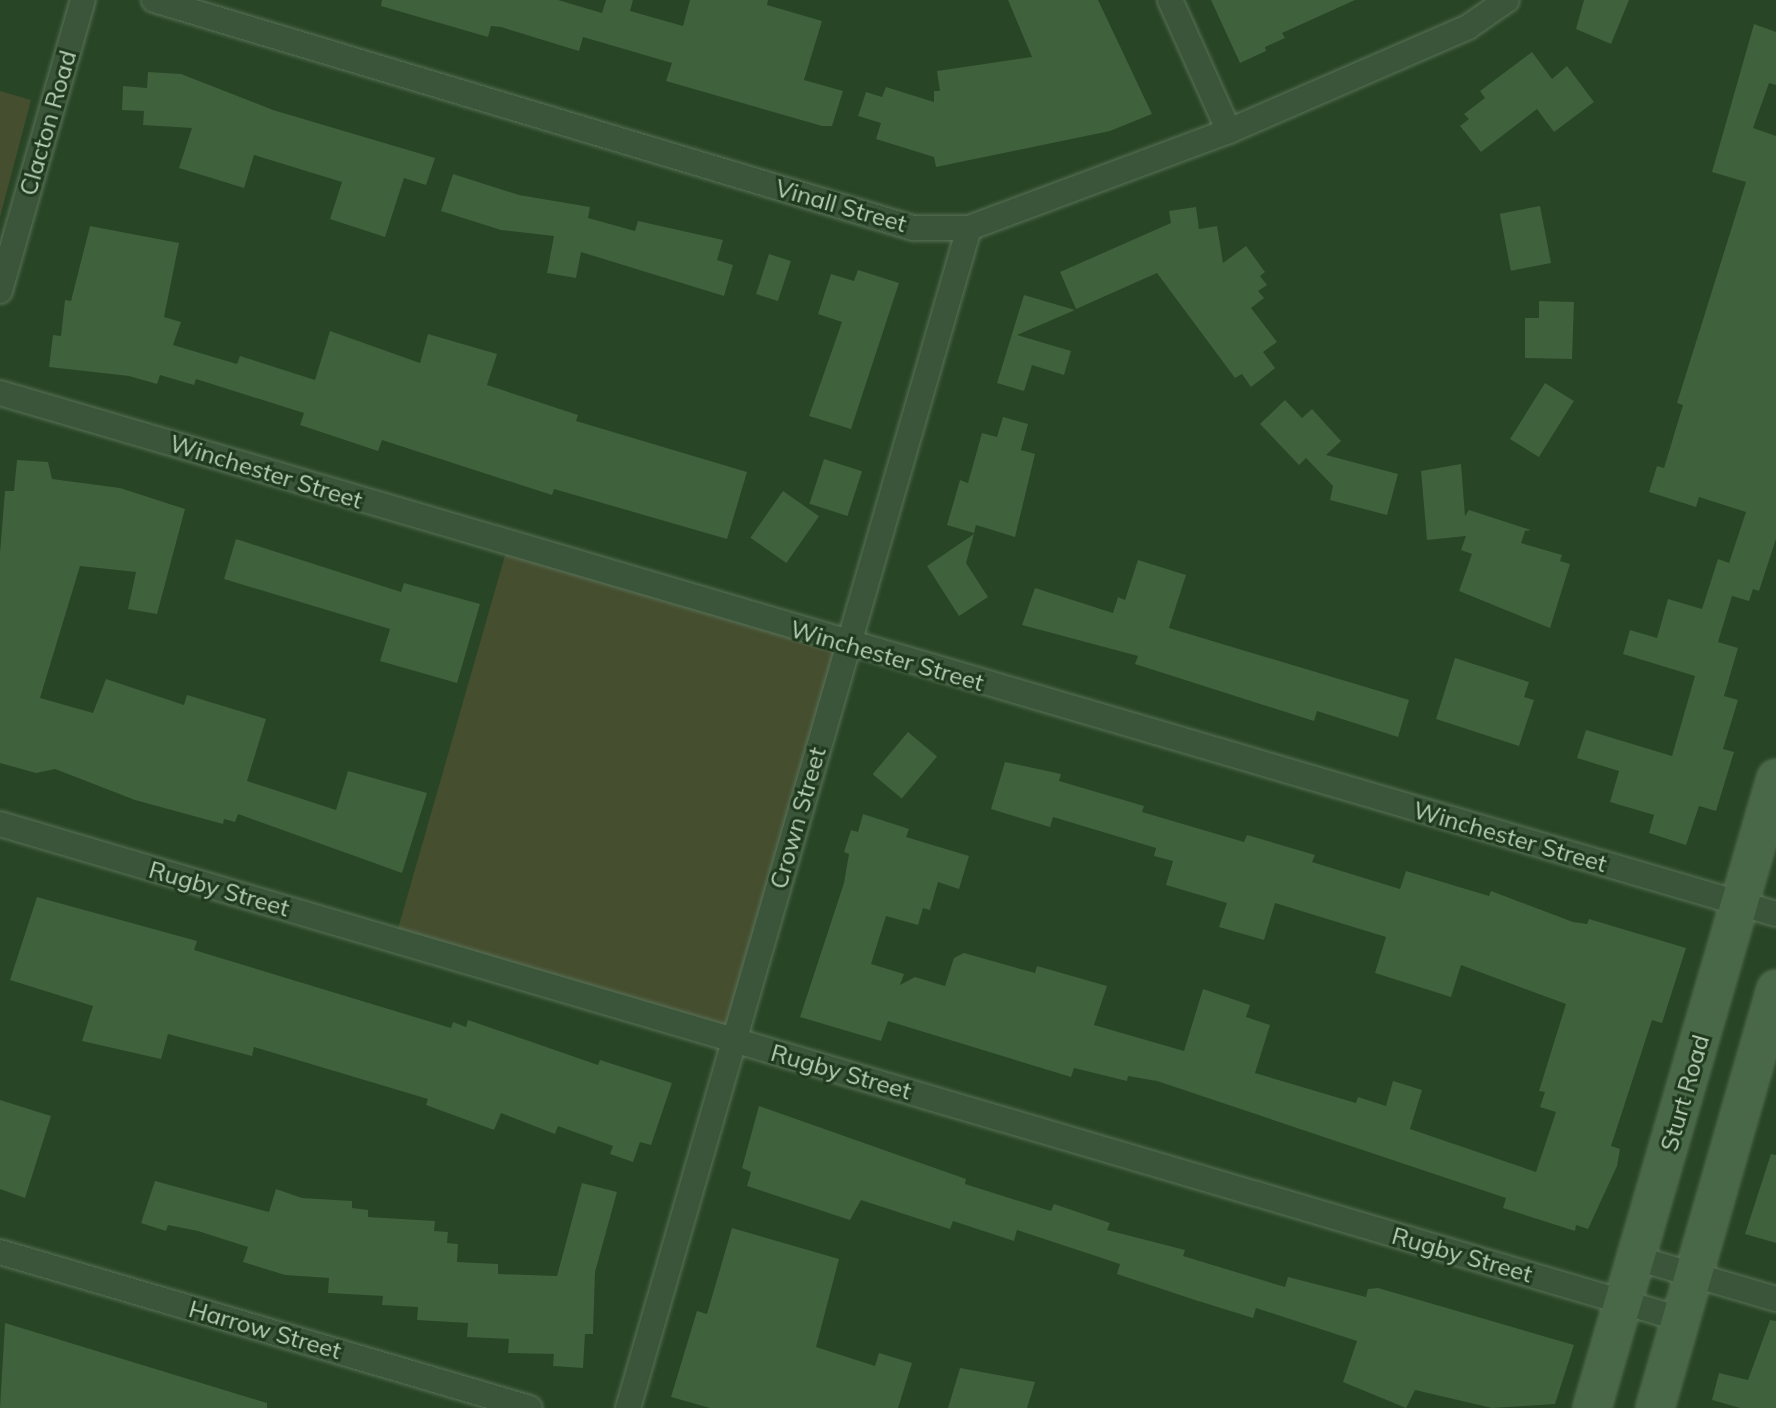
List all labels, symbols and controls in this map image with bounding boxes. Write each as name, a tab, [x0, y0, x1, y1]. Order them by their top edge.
street label: Clacton Road	[14, 47, 82, 199]
street label: Vinall Street	[772, 174, 910, 238]
street label: Winchester Street	[166, 429, 366, 515]
street label: Winchester Street	[787, 615, 987, 697]
street label: Crown Street	[764, 744, 832, 892]
street label: Winchester Street	[1410, 796, 1610, 878]
street label: Rugby Street	[146, 855, 292, 923]
street label: Sturt Road	[1655, 1031, 1715, 1155]
street label: Rugby Street	[768, 1038, 914, 1106]
street label: Rugby Street	[1389, 1221, 1535, 1289]
street label: Harrow Street	[186, 1295, 344, 1365]

